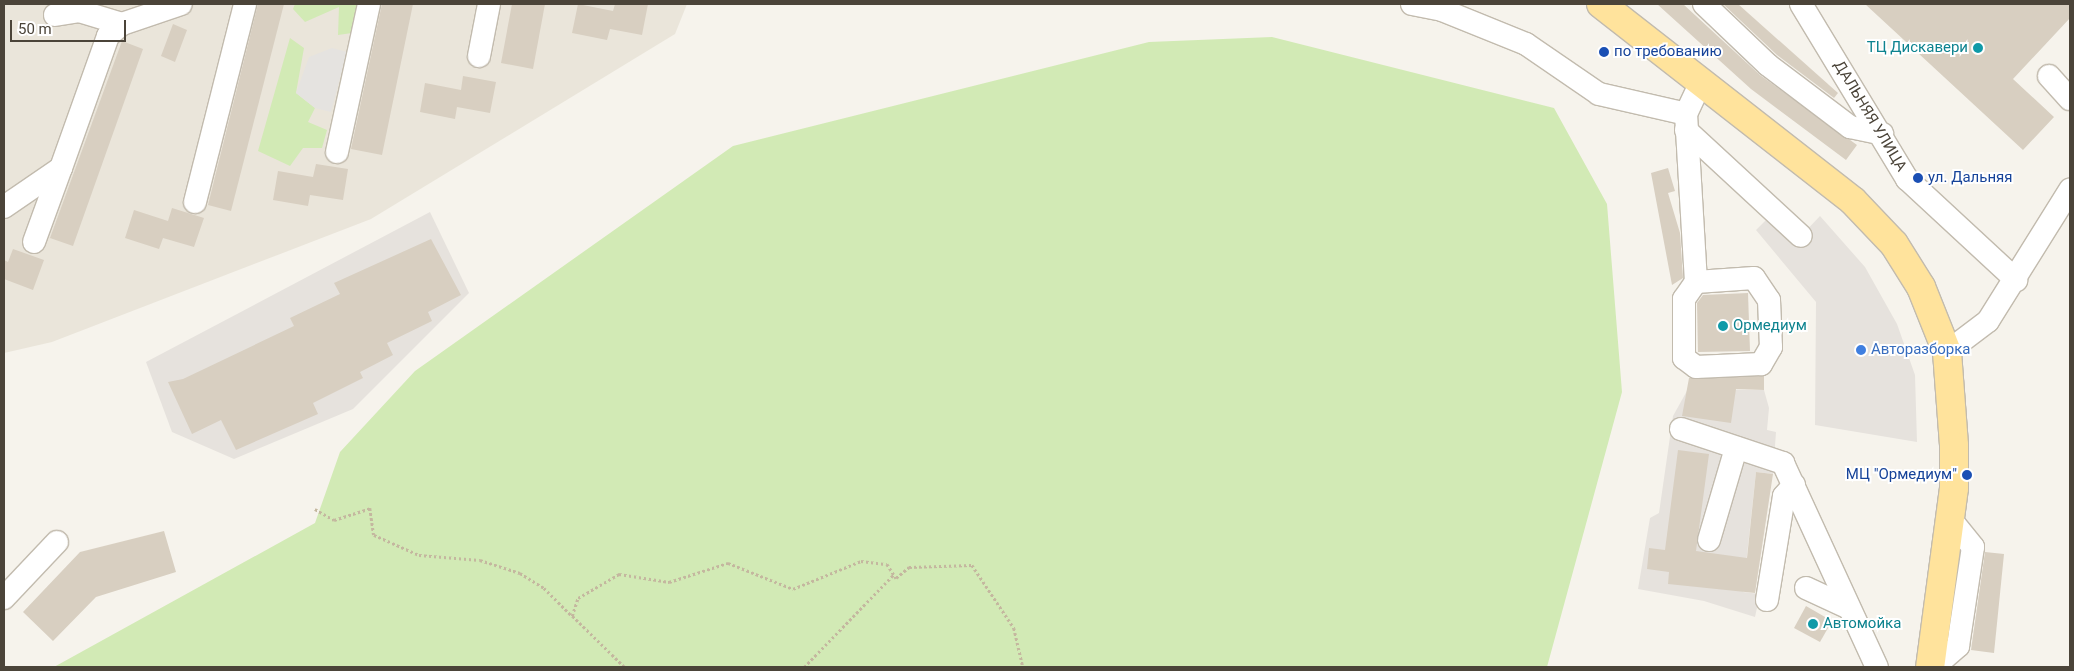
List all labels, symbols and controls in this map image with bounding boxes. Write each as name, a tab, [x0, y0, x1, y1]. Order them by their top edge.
scale bar	[12, 10, 129, 42]
text: 50 m	[18, 20, 52, 38]
place label: ТЦ Дискавери	[1867, 39, 1968, 57]
marker: ТЦ Дискавери	[1972, 42, 1984, 54]
place label: по требованию	[1614, 43, 1722, 61]
marker: по требованию	[1598, 46, 1610, 58]
street label: ДАЛЬНЯЯ УЛИЦА	[1830, 57, 1910, 175]
place label: ул. Дальняя	[1928, 169, 2013, 187]
marker: ул. Дальняя	[1912, 172, 1924, 184]
place label: Ормедиум	[1733, 317, 1807, 335]
marker: Ормедиум	[1717, 320, 1729, 332]
place label: Авторазборка	[1871, 341, 1970, 359]
marker: Авторазборка	[1855, 344, 1867, 356]
place label: МЦ "Ормедиум"	[1846, 466, 1957, 484]
marker: МЦ "Ормедиум"	[1961, 469, 1973, 481]
place label: Автомойка	[1823, 615, 1901, 633]
marker: Автомойка	[1807, 618, 1819, 630]

